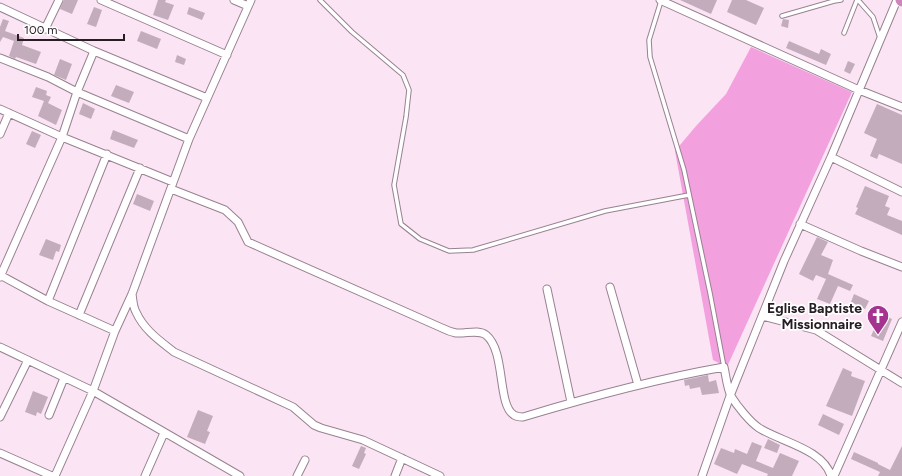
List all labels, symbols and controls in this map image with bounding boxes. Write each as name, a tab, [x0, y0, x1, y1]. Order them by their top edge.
scale bar	[18, 16, 124, 42]
text: 100 m	[24, 23, 58, 37]
place label: Eglise Baptiste Missionnaire	[767, 300, 862, 333]
church icon: Eglise Baptiste Missionnaire	[865, 303, 891, 336]

